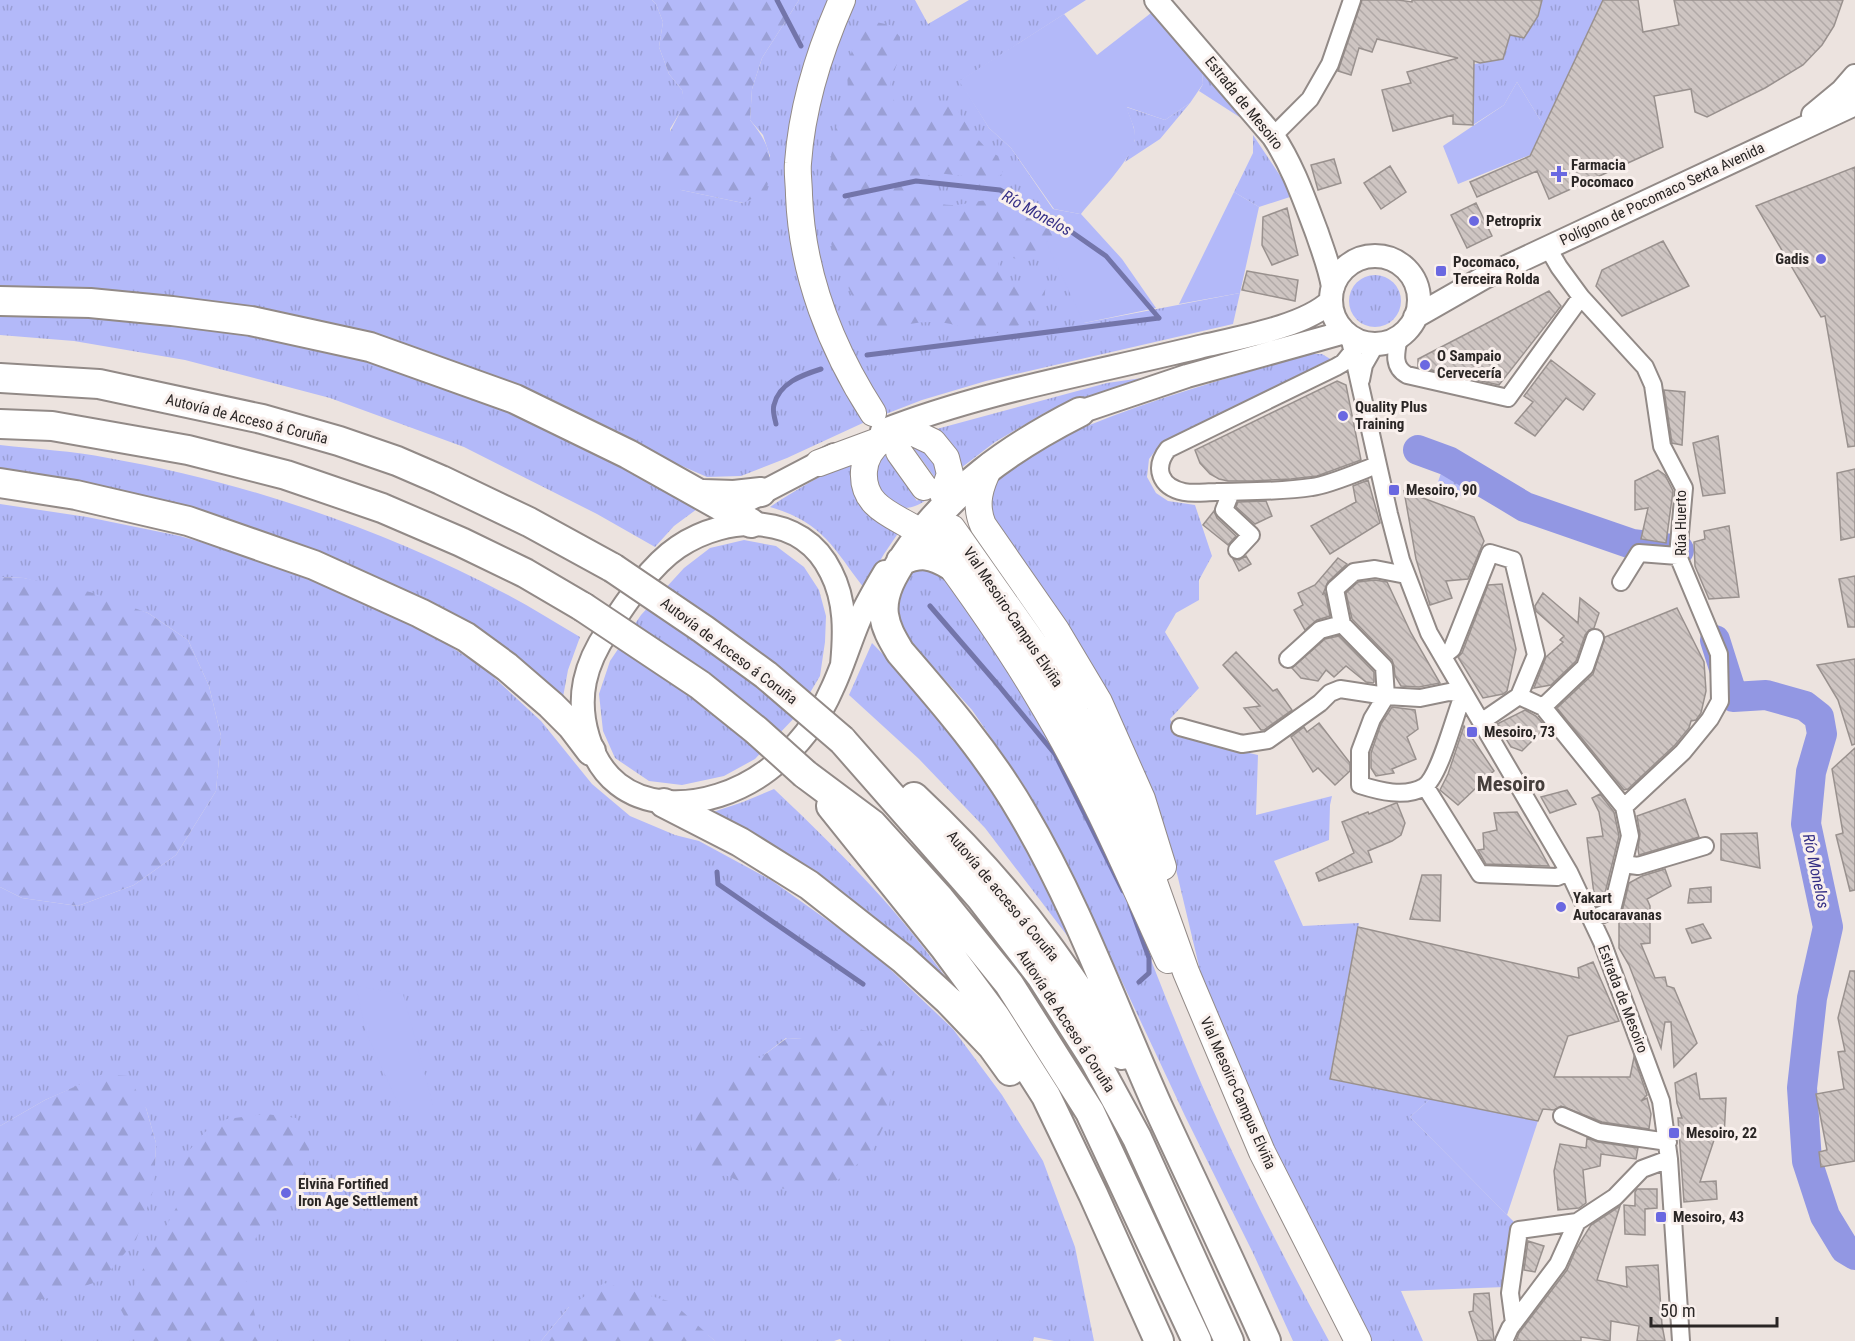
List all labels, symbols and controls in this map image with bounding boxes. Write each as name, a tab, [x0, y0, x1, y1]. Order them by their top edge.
street label: Estrada de Mesoiro	[1201, 53, 1287, 153]
street label: Polígono de Pocomaco Sexta Avenida	[1557, 139, 1767, 249]
place label: Farmacia Pocomaco	[1571, 156, 1634, 191]
marker: Farmacia Pocomaco	[1552, 167, 1566, 181]
water label: Río Monelos	[999, 186, 1075, 240]
place label: Petroprix	[1486, 212, 1542, 230]
marker: Petroprix	[1467, 214, 1481, 228]
place label: Gadis	[1775, 250, 1809, 268]
marker: Gadis	[1814, 252, 1828, 266]
place label: Pocomaco, Terceira Rolda	[1453, 253, 1540, 288]
marker: Pocomaco, Terceira Rolda	[1434, 264, 1448, 278]
place label: O Sampaio Cervecería	[1437, 347, 1502, 382]
marker: O Sampaio Cervecería	[1418, 358, 1432, 372]
street label: Autovía de Acceso á Coruña	[164, 390, 330, 448]
place label: Quality Plus Training	[1355, 398, 1427, 433]
marker: Quality Plus Training	[1336, 409, 1350, 423]
place label: Mesoiro, 90	[1406, 481, 1477, 499]
marker: Mesoiro, 90	[1387, 483, 1401, 497]
street label: Rúa Huerto	[1672, 490, 1690, 556]
street label: Vial Mesoiro-Campus Elviña	[959, 544, 1067, 690]
street label: Autovía de Acceso á Coruña	[657, 594, 801, 708]
place label: Mesoiro, 73	[1484, 723, 1555, 741]
marker: Mesoiro, 73	[1465, 725, 1479, 739]
district label: Mesoiro	[1477, 772, 1545, 796]
street label: Autovía de acceso á Coruña	[943, 827, 1063, 965]
water label: Río Monelos	[1799, 832, 1833, 910]
place label: Yakart Autocaravanas	[1573, 889, 1662, 924]
marker: Yakart Autocaravanas	[1554, 900, 1568, 914]
street label: Estrada de Mesoiro	[1594, 942, 1652, 1056]
street label: Autovía de Acceso á Coruña	[1013, 946, 1119, 1096]
street label: Vial Mesoiro-Campus Elviña	[1196, 1014, 1280, 1172]
place label: Mesoiro, 22	[1686, 1124, 1757, 1142]
marker: Mesoiro, 22	[1667, 1126, 1681, 1140]
place label: Elviña Fortified Iron Age Settlement	[298, 1175, 418, 1210]
marker: Elviña Fortified Iron Age Settlement	[279, 1186, 293, 1200]
place label: Mesoiro, 43	[1673, 1208, 1744, 1226]
marker: Mesoiro, 43	[1654, 1210, 1668, 1224]
scale bar	[1651, 1290, 1777, 1328]
text: 50 m	[1660, 1300, 1695, 1321]

